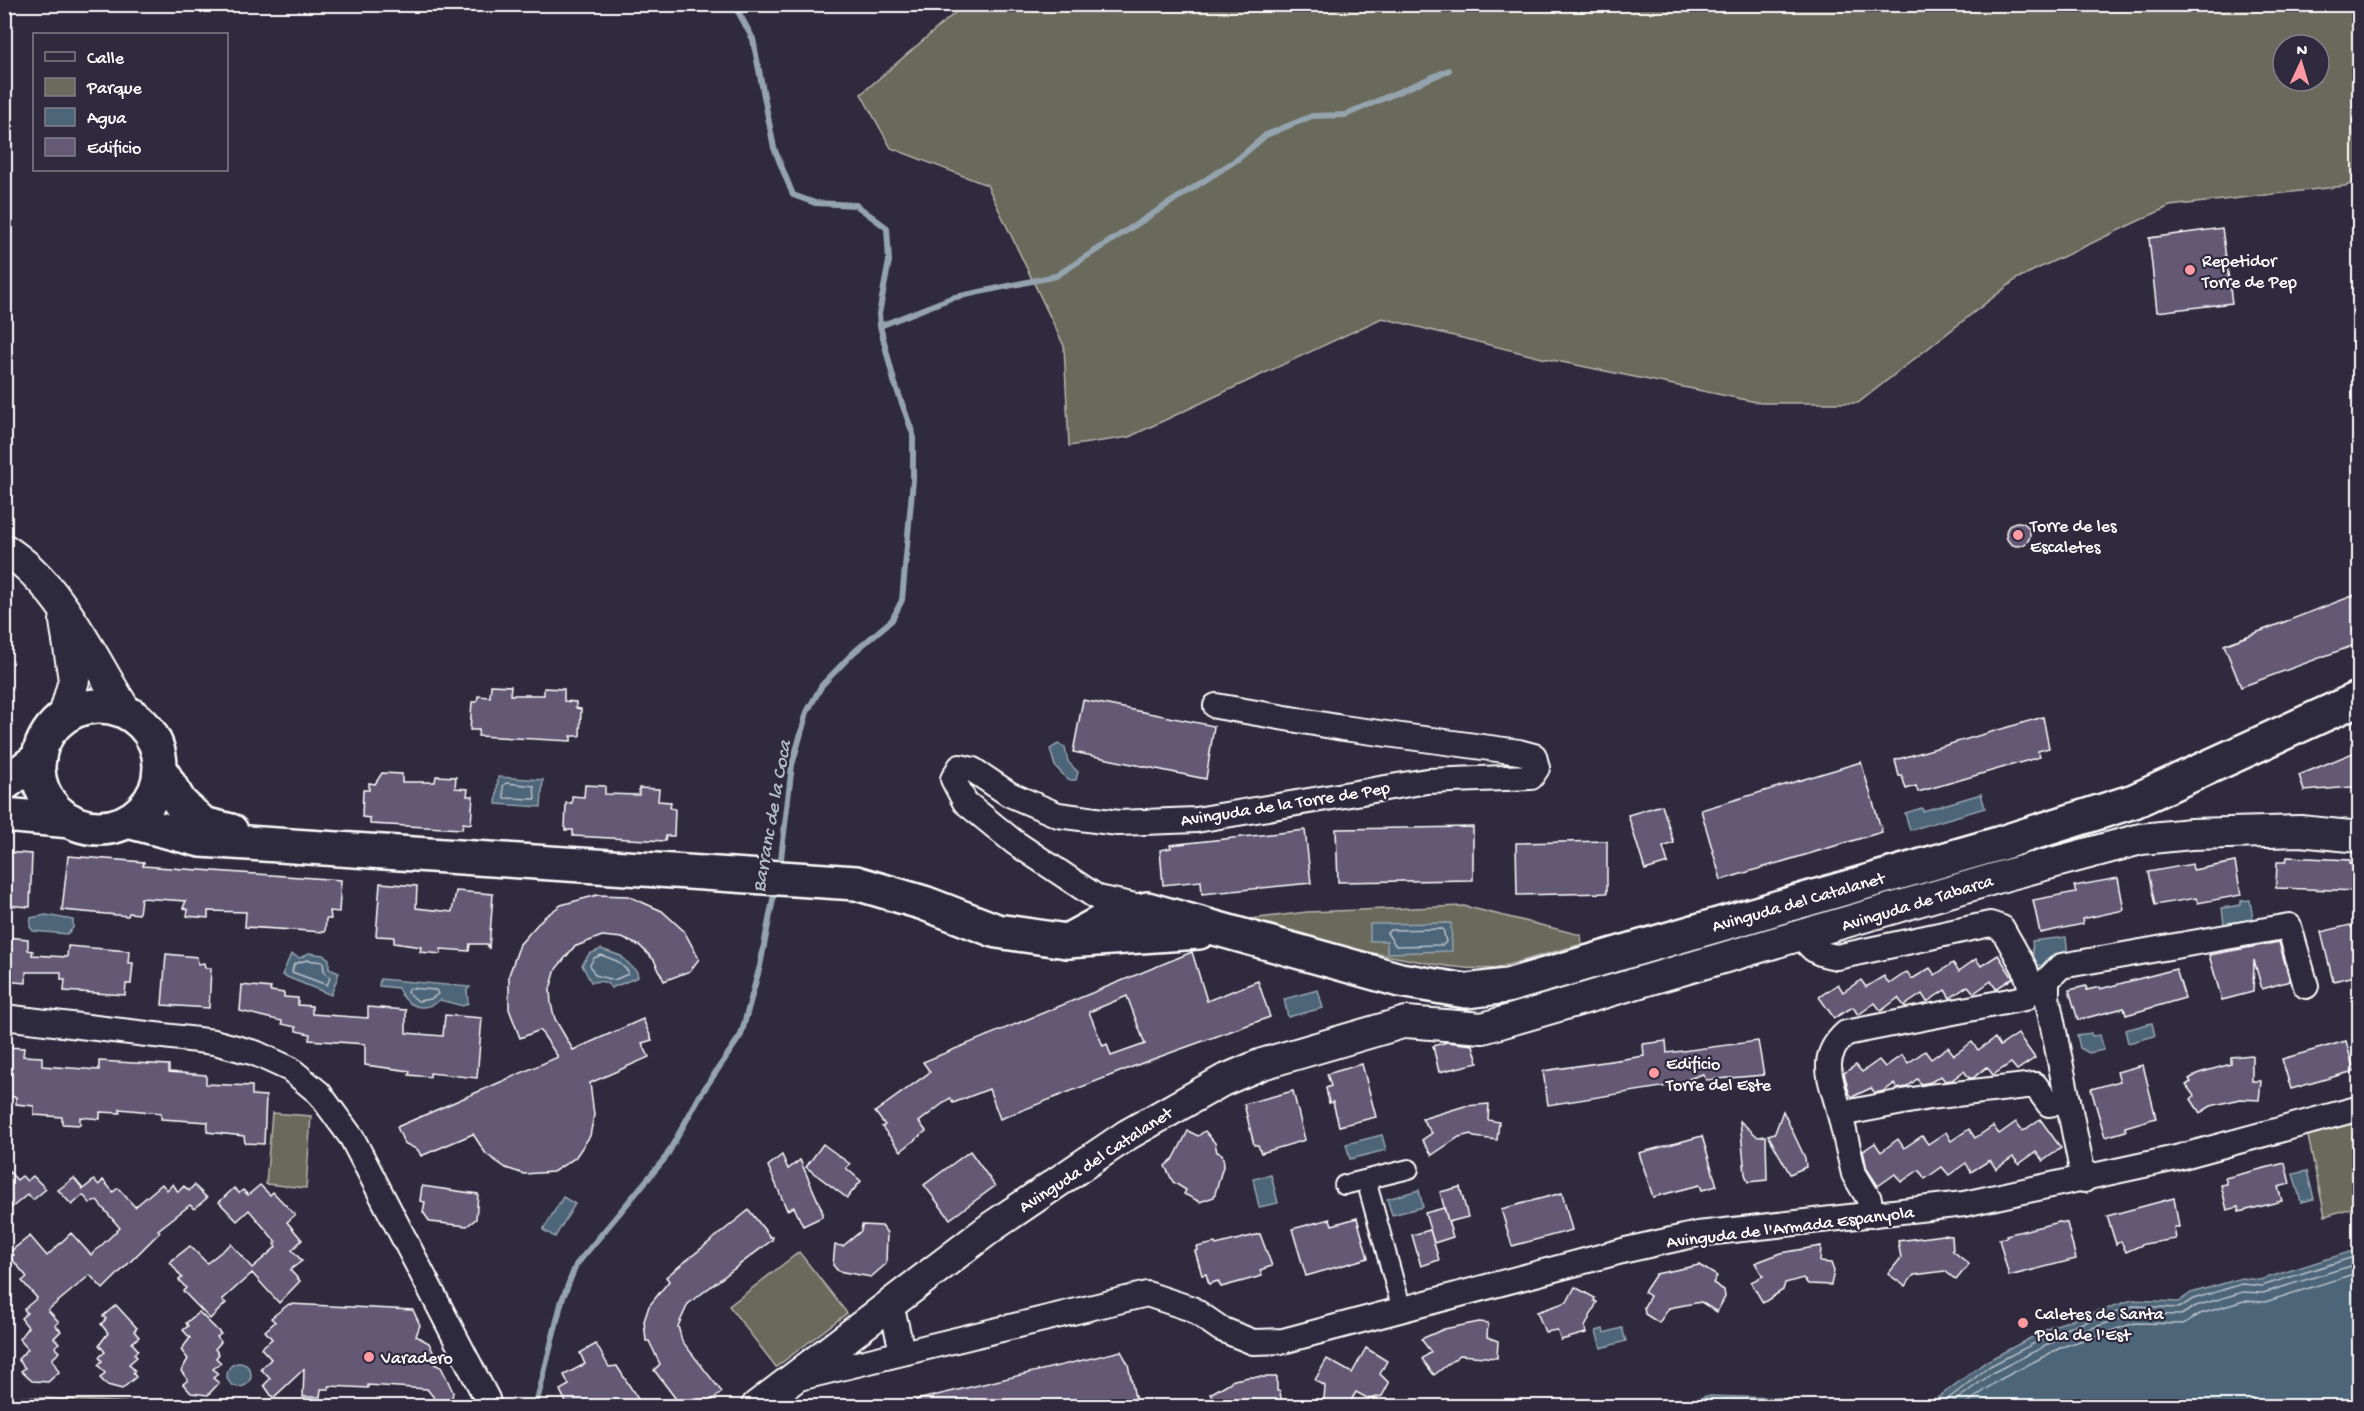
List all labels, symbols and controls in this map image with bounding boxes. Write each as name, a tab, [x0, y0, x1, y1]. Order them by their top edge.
legend	[33, 33, 228, 171]
north arrow	[2271, 33, 2331, 93]
text: N	[2296, 42, 2308, 61]
text: Calle	[87, 49, 125, 70]
text: Parque	[86, 79, 143, 100]
text: Agua	[87, 109, 127, 130]
text: Edificio	[87, 139, 141, 160]
place label: Repetidor Torre de Pep	[2201, 252, 2297, 294]
marker: Repetidor Torre de Pep	[2183, 263, 2197, 277]
place label: Torre de les Escaletes	[2029, 517, 2118, 559]
marker: Torre de les Escaletes	[2011, 528, 2025, 542]
water label: Barranc de la Coca	[749, 737, 798, 894]
street label: Avinguda de la Torre de Pep	[1179, 779, 1392, 832]
street label: Avinguda del Catalanet	[1710, 868, 1889, 938]
street label: Avinguda de Tabarca	[1839, 871, 1997, 937]
place label: Edificio Torre del Este	[1665, 1055, 1772, 1097]
marker: Edificio Torre del Este	[1647, 1066, 1661, 1080]
street label: Avinguda del Catalanet	[1016, 1103, 1178, 1219]
street label: Avinguda de l'Armada Espanyola	[1665, 1203, 1916, 1254]
place label: Caletes de Santa Pola de l'Est	[2034, 1305, 2165, 1347]
marker: Caletes de Santa Pola de l'Est	[2016, 1316, 2030, 1330]
place label: Varadero	[380, 1349, 453, 1370]
marker: Varadero	[362, 1350, 376, 1364]

